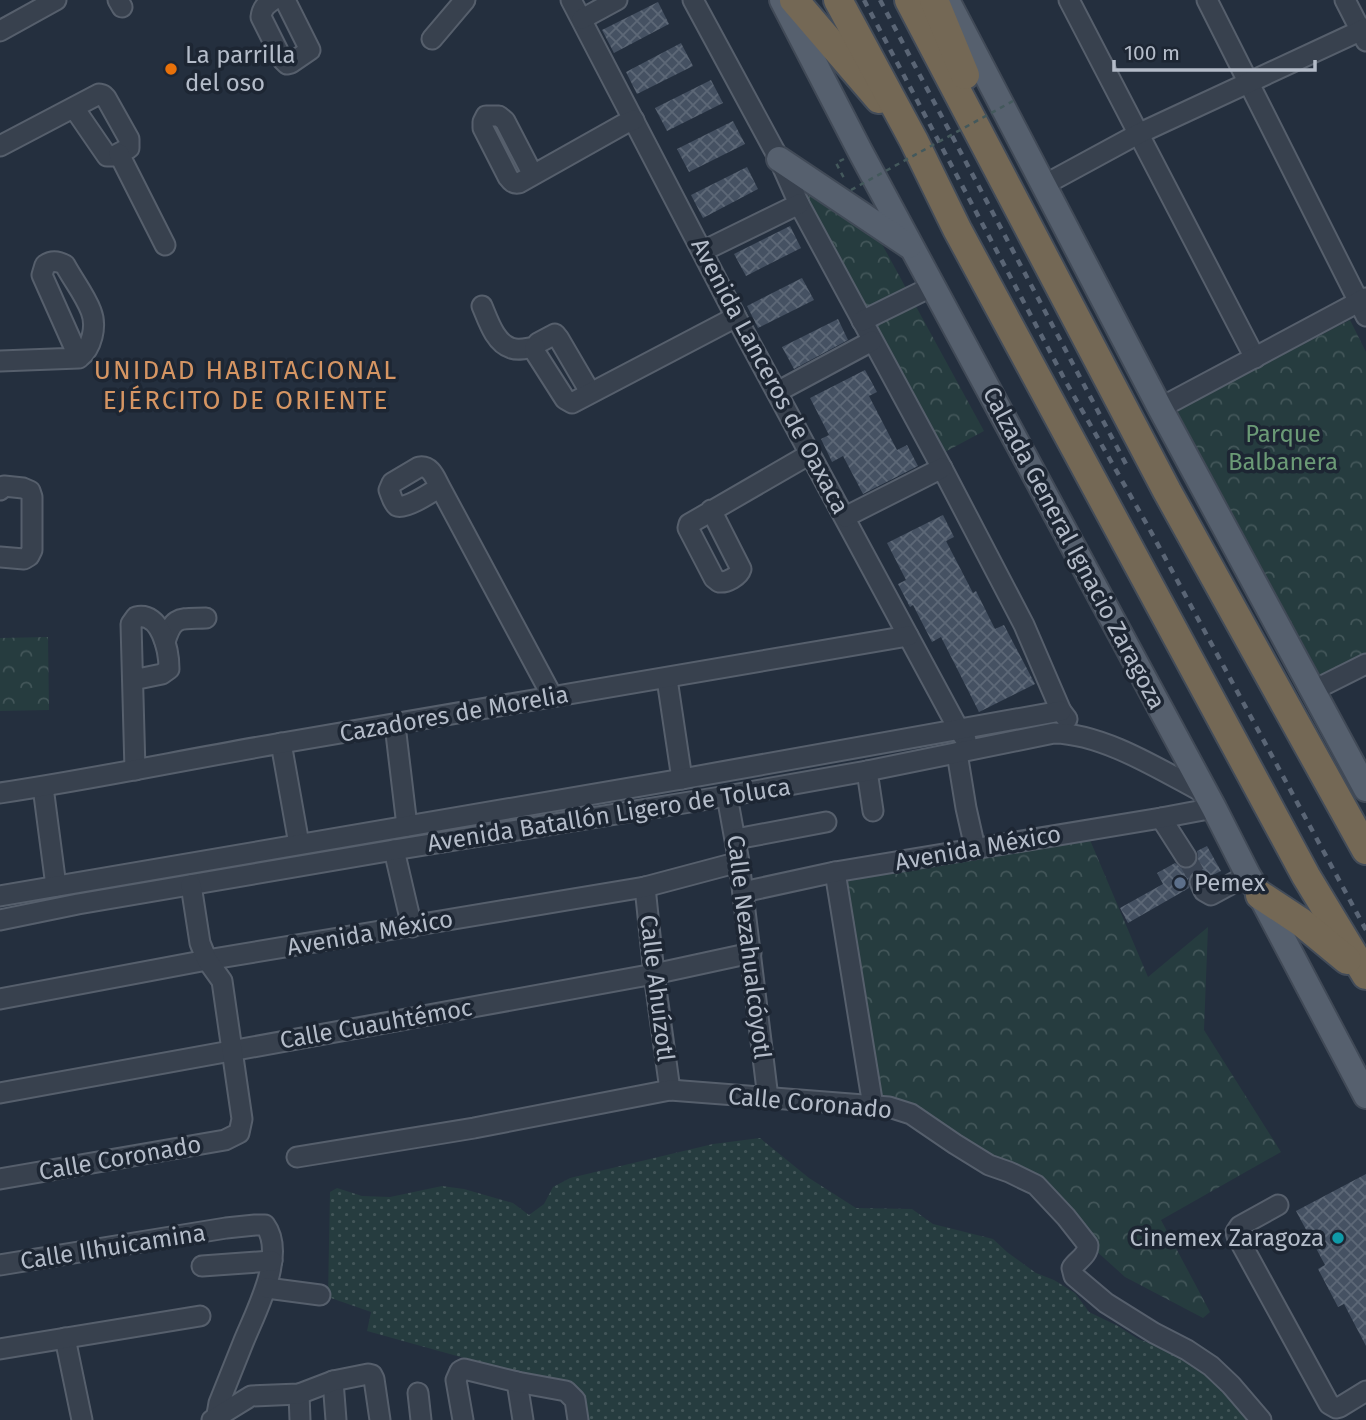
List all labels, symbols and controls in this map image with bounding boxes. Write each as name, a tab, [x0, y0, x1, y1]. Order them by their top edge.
scale bar	[1114, 28, 1315, 72]
text: 100 m	[1124, 40, 1180, 66]
place label: La parrilla del oso	[185, 41, 296, 97]
marker: La parrilla del oso	[163, 61, 179, 77]
street label: Avenida Lanceros de Oaxaca	[685, 233, 855, 519]
district label: UNIDAD HABITACIONAL EJÉRCITO DE ORIENTE	[94, 355, 398, 416]
street label: Calzada General Ignacio Zaragoza	[977, 382, 1171, 714]
park label: Parque Balbanera	[1228, 420, 1338, 476]
street label: Cazadores de Morelia	[337, 680, 571, 748]
street label: Avenida Batallón Ligero de Toluca	[425, 772, 793, 858]
street label: Avenida México	[893, 820, 1063, 876]
street label: Calle Nezahualcóyotl	[721, 833, 777, 1061]
place label: Pemex	[1194, 869, 1266, 897]
marker: Pemex	[1172, 875, 1188, 891]
street label: Avenida México	[285, 905, 455, 961]
street label: Calle Ahuízotl	[634, 913, 680, 1063]
street label: Calle Cuauhtémoc	[278, 993, 474, 1055]
street label: Calle Coronado	[727, 1082, 893, 1124]
street label: Calle Coronado	[37, 1130, 203, 1186]
street label: Calle Ilhuicamina	[18, 1219, 208, 1275]
place label: Cinemex Zaragoza	[1130, 1224, 1324, 1252]
marker: Cinemex Zaragoza	[1330, 1230, 1346, 1246]

